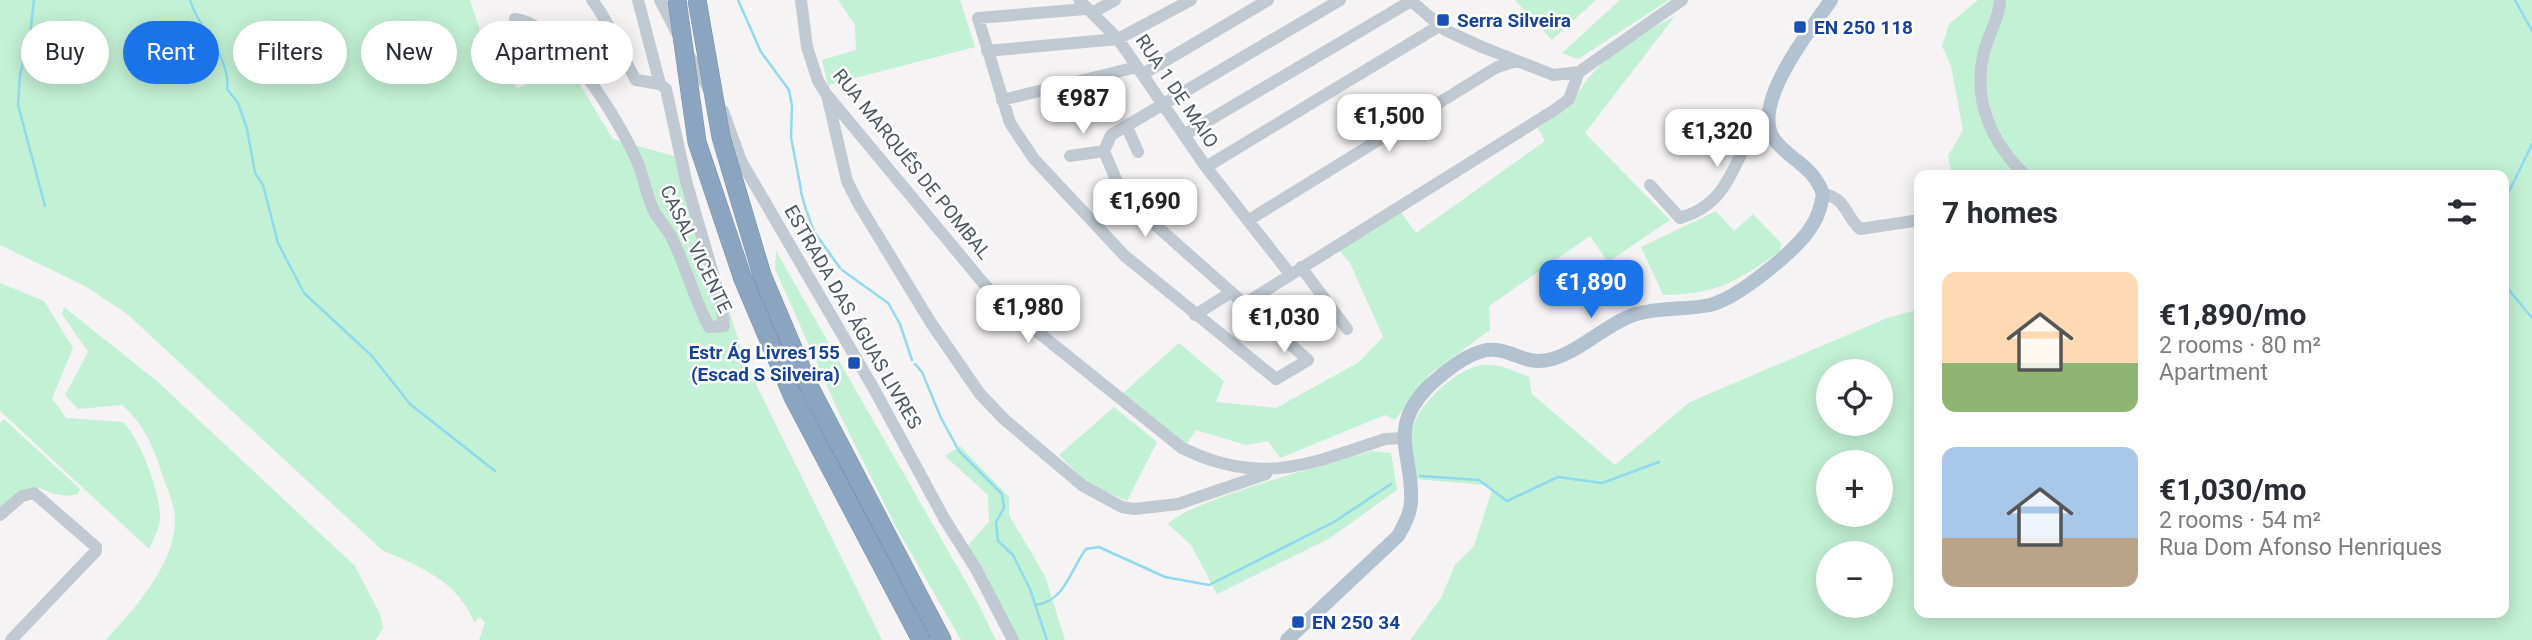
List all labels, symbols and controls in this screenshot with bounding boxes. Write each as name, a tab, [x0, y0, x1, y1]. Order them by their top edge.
place label: Serra Silveira	[1457, 9, 1571, 32]
marker: Serra Silveira	[1435, 12, 1451, 28]
place label: EN 250 118	[1814, 16, 1913, 39]
marker: EN 250 118	[1792, 19, 1808, 35]
chip: Buy	[21, 21, 109, 84]
chip: Rent	[123, 21, 219, 84]
chip: Filters	[233, 21, 347, 84]
chip: New	[361, 21, 457, 84]
chip: Apartment	[471, 21, 633, 84]
street label: RUA 1 DE MAIO	[1131, 30, 1223, 152]
street label: RUA MARQUÊS DE POMBAL	[828, 64, 996, 264]
pin: €987	[1042, 76, 1124, 136]
text: €987	[1057, 85, 1109, 112]
pin: €1,500	[1332, 94, 1446, 154]
text: €1,500	[1353, 103, 1425, 130]
pin: €1,320	[1660, 110, 1774, 169]
text: €1,320	[1681, 118, 1753, 145]
pin: €1,690	[1088, 180, 1202, 239]
street label: CASAL VICENTE	[655, 181, 737, 317]
text: €1,690	[1109, 188, 1181, 215]
icon: filters	[2443, 193, 2481, 231]
text: 7 homes	[1942, 195, 2058, 230]
street label: ESTRADA DAS ÁGUAS LIVRES	[779, 201, 927, 433]
pin: €1,890	[1534, 260, 1648, 320]
text: €1,890	[1555, 269, 1627, 296]
pin: €1,980	[971, 286, 1085, 345]
text: €1,980	[992, 294, 1064, 321]
pin: €1,030	[1227, 296, 1341, 355]
text: €1,890/mo	[2159, 297, 2307, 332]
icon: home	[1998, 300, 2082, 384]
text: €1,030	[1248, 304, 1320, 331]
text: 2 rooms · 80 m²	[2159, 332, 2321, 359]
place label: Estr Ág Livres155 (Escad S Silveira)	[689, 341, 840, 386]
marker: Estr Ág Livres155 (Escad S Silveira)	[846, 355, 862, 371]
map controls	[1816, 359, 1893, 618]
button: locate	[1816, 359, 1893, 436]
text: Apartment	[2159, 359, 2268, 386]
button: +	[1816, 450, 1893, 527]
text: €1,030/mo	[2159, 472, 2307, 507]
icon: home	[1998, 475, 2082, 559]
text: 2 rooms · 54 m²	[2159, 507, 2321, 534]
text: Rua Dom Afonso Henriques	[2159, 534, 2442, 561]
button: −	[1816, 541, 1893, 618]
place label: EN 250 34	[1312, 611, 1400, 634]
marker: EN 250 34	[1290, 614, 1306, 630]

